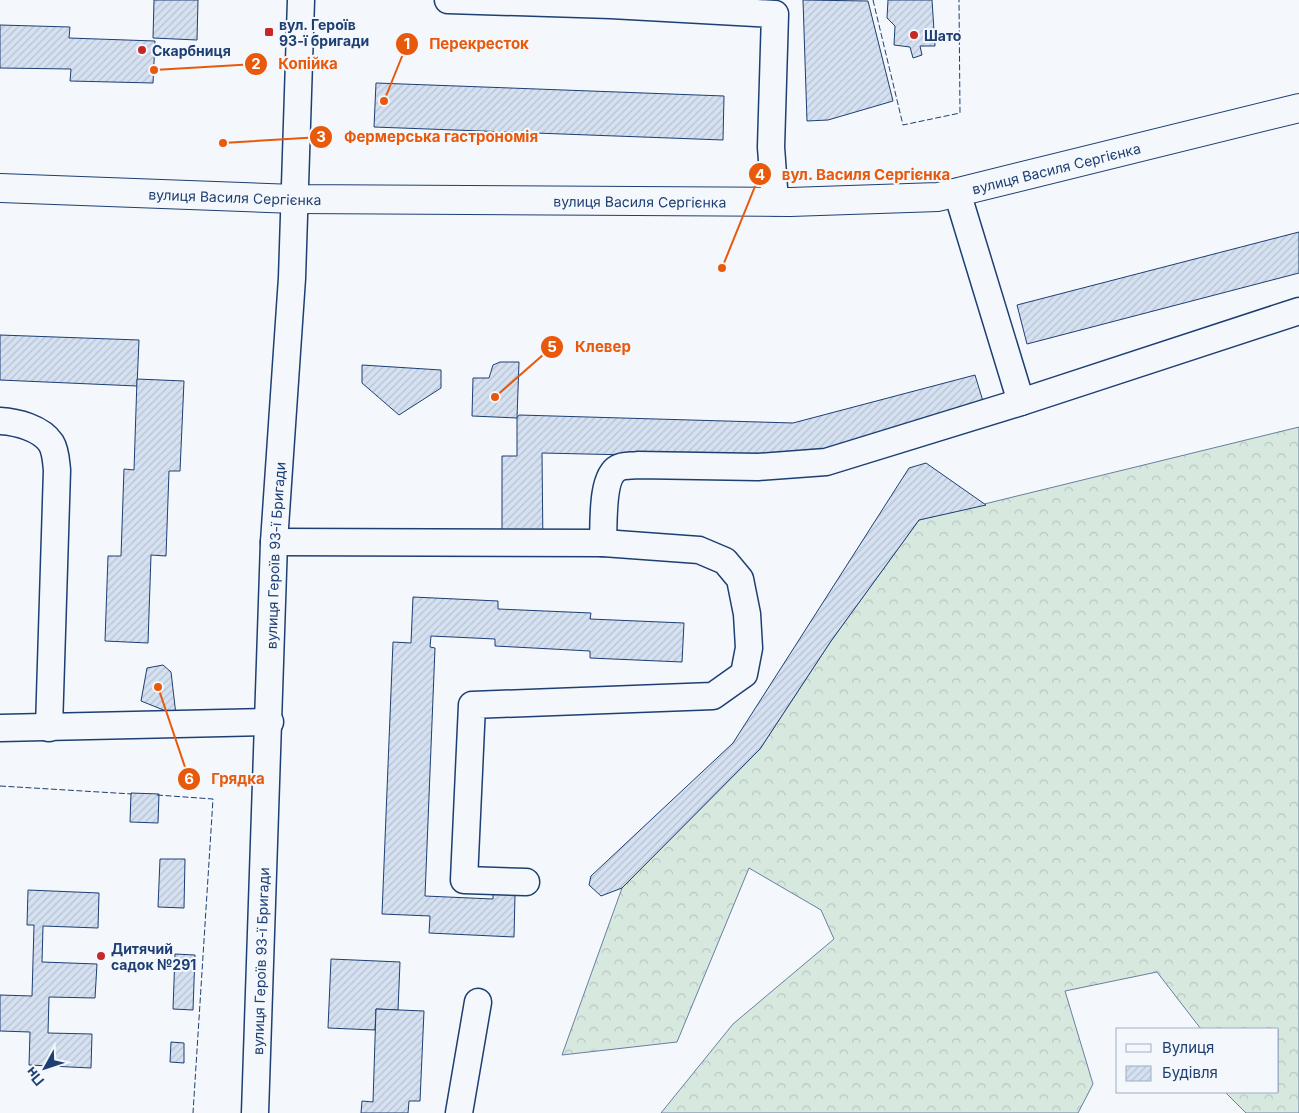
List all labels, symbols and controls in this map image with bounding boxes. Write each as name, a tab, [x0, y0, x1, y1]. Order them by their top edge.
place label: вул. Героїв 93-ї бригади	[279, 16, 369, 49]
marker: вул. Героїв 93-ї бригади	[263, 26, 275, 38]
place label: Шато	[924, 27, 962, 44]
callout: Перекресток	[394, 29, 539, 59]
marker: Шато	[908, 29, 920, 41]
text: 1	[404, 34, 410, 53]
text: Перекресток	[429, 34, 529, 53]
place label: Скарбниця	[152, 42, 231, 59]
marker: Скарбниця	[136, 44, 148, 56]
callout: Копійка	[243, 49, 348, 79]
text: 2	[251, 54, 261, 73]
text: Копійка	[278, 54, 338, 73]
callout: Фермерська гастрономія	[309, 122, 548, 152]
text: 3	[316, 127, 326, 146]
text: Фермерська гастрономія	[344, 127, 538, 146]
street label: вулиця Василя Сергієнка	[970, 139, 1142, 197]
callout: вул. Василя Сергієнка	[747, 159, 961, 189]
text: 4	[755, 165, 765, 184]
text: вул. Василя Сергієнка	[782, 165, 950, 184]
street label: вулиця Василя Сергієнка	[148, 185, 321, 208]
street label: вулиця Василя Сергієнка	[553, 192, 726, 210]
callout: Клевер	[540, 332, 641, 362]
text: 5	[547, 337, 557, 356]
text: Клевер	[575, 337, 631, 356]
street label: вулиця Героїв 93-ї Бригади	[262, 461, 288, 649]
callout: Грядка	[176, 764, 275, 794]
text: 6	[184, 769, 194, 788]
text: Грядка	[211, 769, 265, 788]
street label: вулиця Героїв 93-ї Бригади	[248, 867, 272, 1055]
place label: Дитячий садок №291	[111, 940, 196, 973]
marker: Дитячий садок №291	[95, 950, 107, 962]
legend	[1116, 1028, 1279, 1093]
text: Вулиця	[1162, 1038, 1214, 1057]
north arrow	[20, 1043, 70, 1093]
text: Будівля	[1162, 1063, 1218, 1082]
text: Пн	[22, 1064, 47, 1089]

